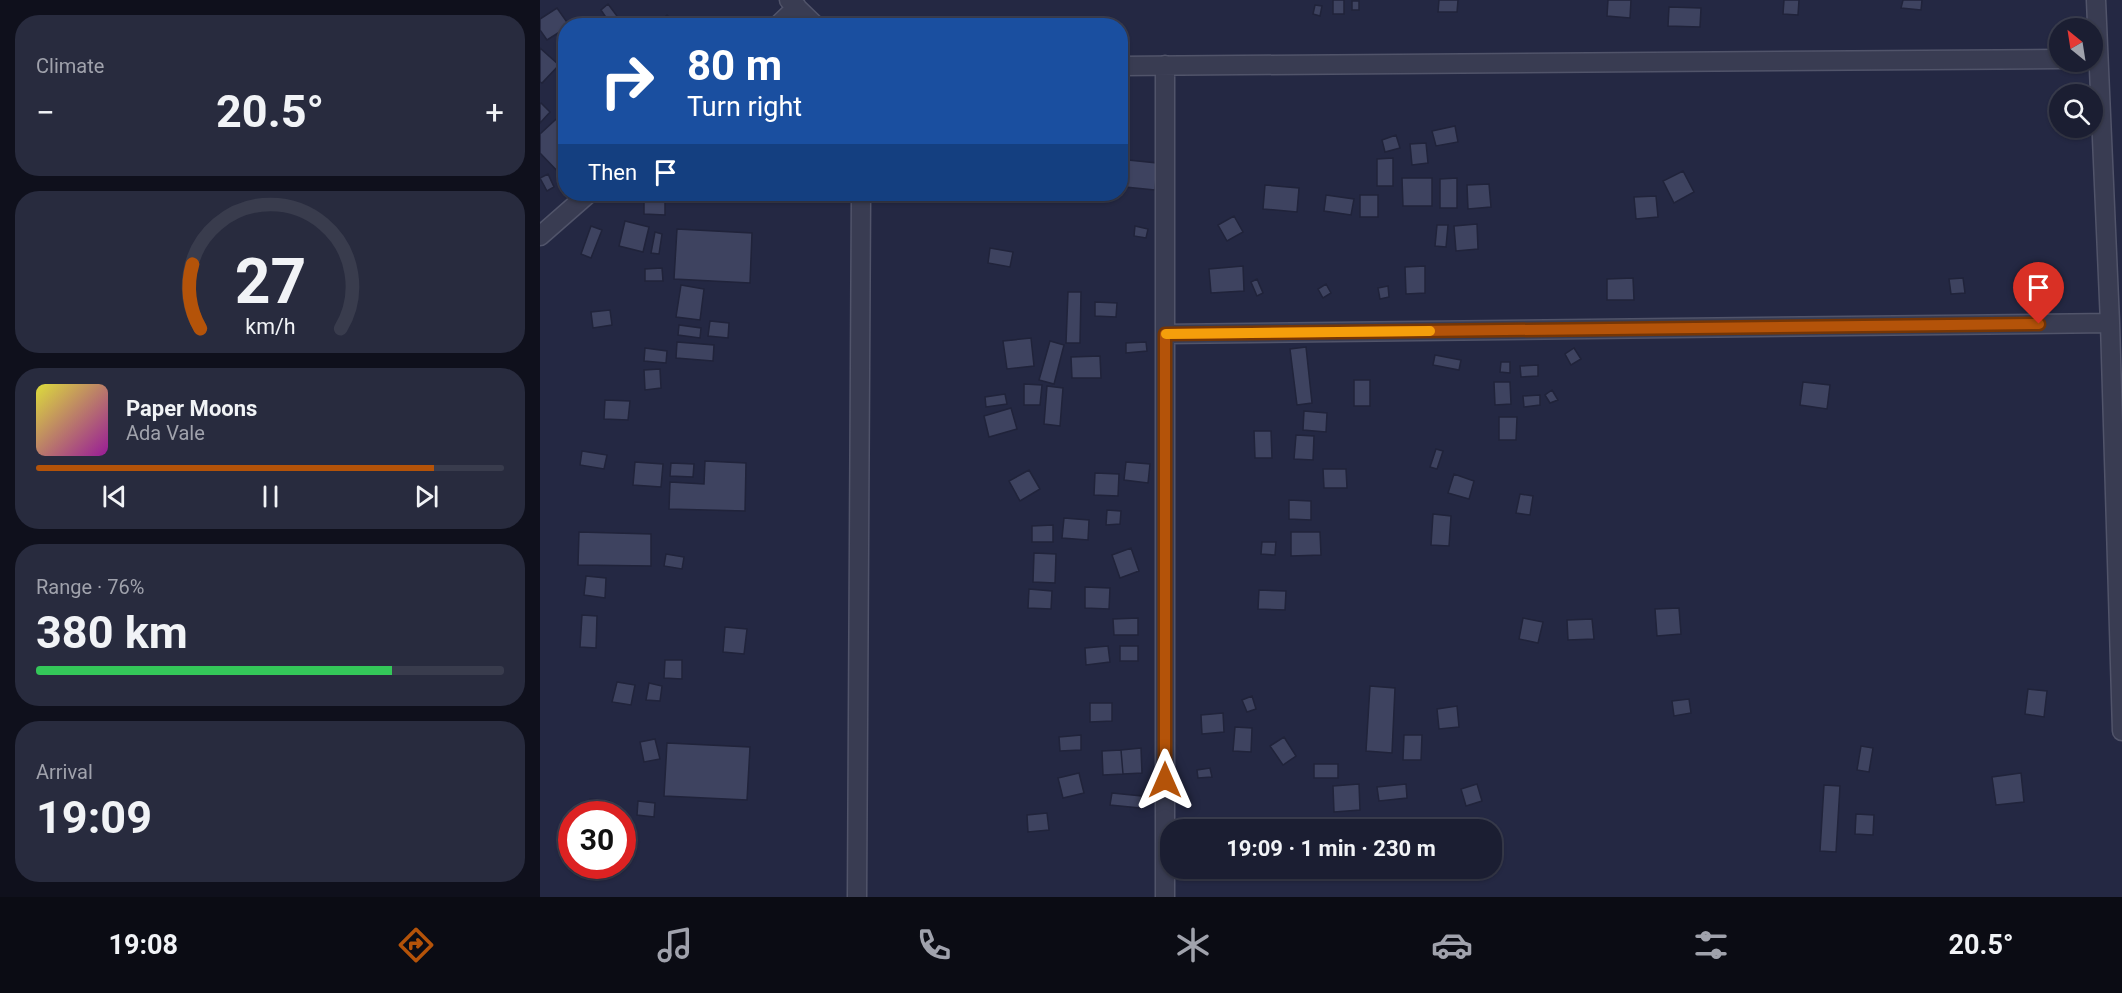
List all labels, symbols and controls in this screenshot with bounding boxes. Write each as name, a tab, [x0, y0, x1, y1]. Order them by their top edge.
north arrow	[2049, 18, 2103, 72]
map controls	[2049, 18, 2103, 138]
text: 80 m	[687, 41, 782, 90]
icon: right	[588, 42, 666, 120]
text: Climate	[36, 54, 104, 78]
button: search	[2049, 84, 2103, 138]
text: 20.5°	[216, 85, 324, 138]
text: Turn right	[687, 91, 802, 123]
text: −	[36, 93, 55, 132]
text: +	[485, 93, 504, 132]
icon: arrive	[649, 156, 682, 189]
text: Then	[588, 160, 637, 185]
text: 27	[234, 245, 306, 318]
pin	[2013, 262, 2064, 324]
icon: arrive	[2022, 271, 2055, 304]
text: km/h	[245, 315, 295, 340]
text: Paper Moons	[126, 396, 257, 421]
text: Ada Vale	[126, 421, 205, 445]
icon: previous	[98, 480, 131, 513]
icon: pause	[254, 480, 287, 513]
icon: next	[410, 480, 443, 513]
text: Range · 76%	[36, 575, 144, 599]
text: 380 km	[36, 606, 188, 659]
position arrow	[1133, 748, 1197, 812]
text: Arrival	[36, 760, 93, 784]
text: 19:09	[36, 791, 152, 844]
speed limit sign: 30	[558, 801, 636, 879]
text: 19:09 · 1 min · 230 m	[1226, 836, 1436, 861]
icon: directions	[395, 924, 437, 966]
icon: music	[654, 924, 696, 966]
icon: phone	[913, 924, 955, 966]
icon: climate	[1172, 924, 1214, 966]
icon: car	[1431, 924, 1473, 966]
icon: filters	[1690, 924, 1732, 966]
text: 19:08	[108, 929, 178, 961]
text: 20.5°	[1949, 929, 2013, 961]

